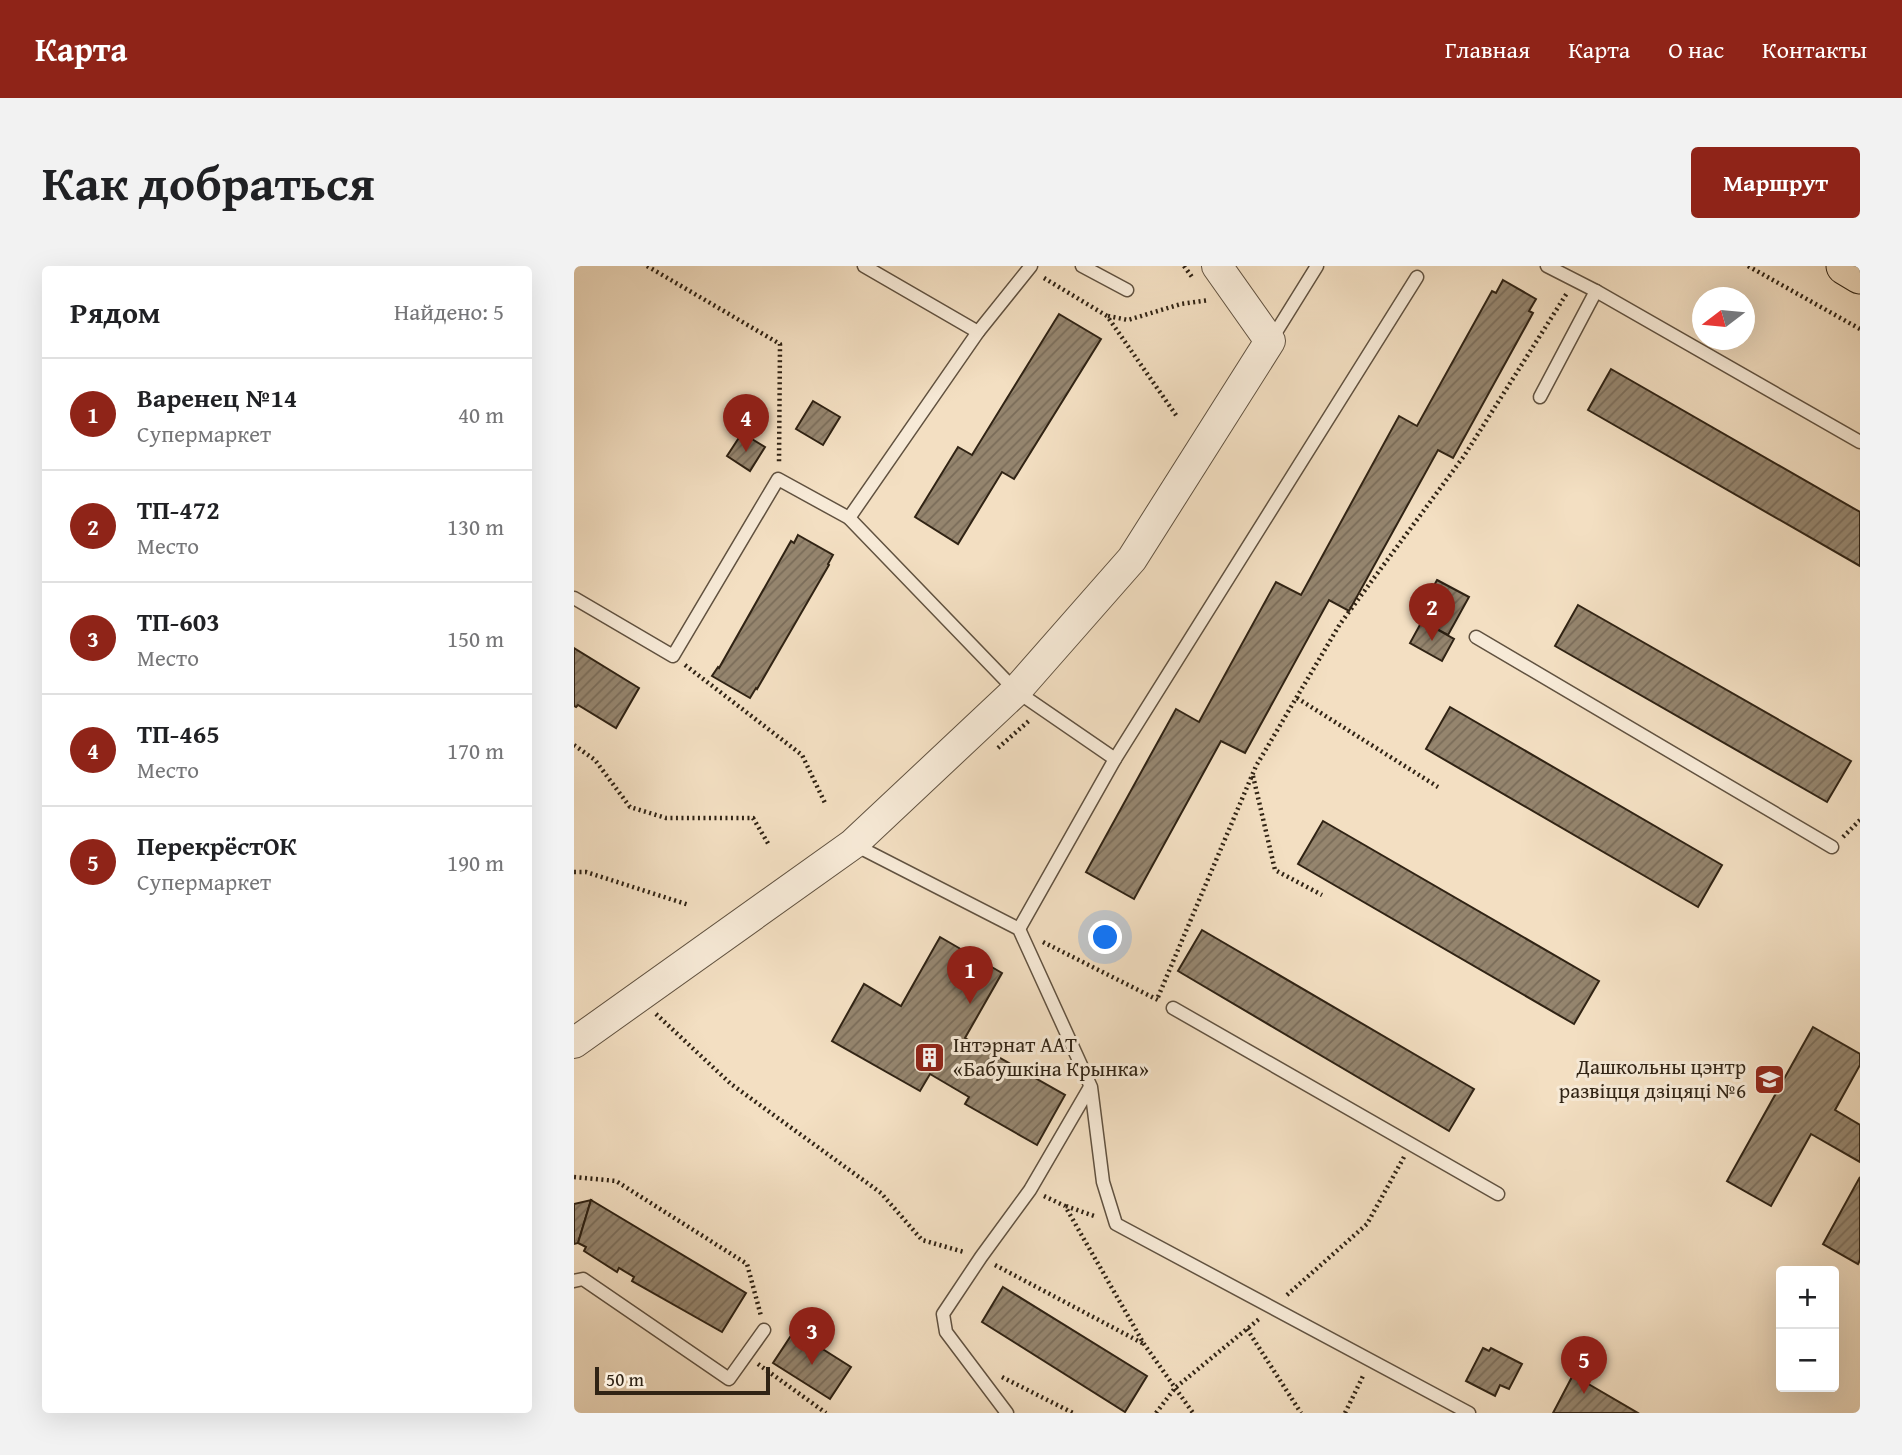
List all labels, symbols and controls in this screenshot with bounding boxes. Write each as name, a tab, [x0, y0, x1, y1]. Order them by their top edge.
text: Карта	[35, 25, 127, 73]
text: Главная	[1445, 32, 1530, 67]
text: Карта	[1568, 32, 1630, 67]
text: О нас	[1668, 32, 1724, 67]
text: Контакты	[1762, 32, 1867, 67]
text: Как добраться	[42, 146, 375, 218]
button: Маршрут	[1691, 147, 1860, 218]
north arrow	[1692, 287, 1755, 350]
text: Рядом	[70, 290, 161, 334]
text: Найдено: 5	[394, 295, 504, 328]
text: Варенец №14	[137, 378, 297, 417]
pin: 4	[723, 394, 769, 452]
text: 1	[87, 398, 99, 431]
text: 40 m	[458, 398, 504, 431]
text: Супермаркет	[137, 417, 271, 450]
text: ТП-472	[137, 490, 220, 529]
text: 2	[87, 510, 99, 543]
text: 130 m	[447, 510, 504, 543]
text: Место	[137, 529, 199, 562]
pin: 2	[1409, 583, 1455, 641]
text: ТП-603	[137, 602, 220, 641]
text: 3	[87, 622, 99, 655]
text: 150 m	[447, 622, 504, 655]
text: Место	[137, 641, 199, 674]
text: ТП-465	[137, 714, 220, 753]
text: 4	[87, 734, 99, 767]
text: 170 m	[447, 734, 504, 767]
text: Место	[137, 753, 199, 786]
text: ПерекрёстОК	[137, 826, 297, 865]
text: 5	[87, 846, 99, 879]
text: 190 m	[447, 846, 504, 879]
text: Супермаркет	[137, 865, 271, 898]
your location	[1088, 920, 1122, 954]
pin: 1	[947, 946, 993, 1004]
place label: Інтэрнат ААТ «Бабушкіна Крынка»	[953, 1029, 1149, 1084]
building icon: Інтэрнат ААТ «Бабушкіна Крынка»	[913, 1040, 947, 1074]
place label: Дашкольны цэнтр развіцця дзіцяці №6	[1559, 1051, 1746, 1106]
school or university icon: Дашкольны цэнтр развіцця дзіцяці №6	[1752, 1062, 1786, 1096]
map controls	[1776, 1266, 1839, 1392]
button: +	[1776, 1266, 1839, 1329]
pin: 3	[789, 1307, 835, 1365]
button: −	[1776, 1329, 1839, 1392]
pin: 5	[1561, 1336, 1607, 1394]
scale bar	[595, 1364, 770, 1396]
text: 50 m	[606, 1365, 644, 1393]

